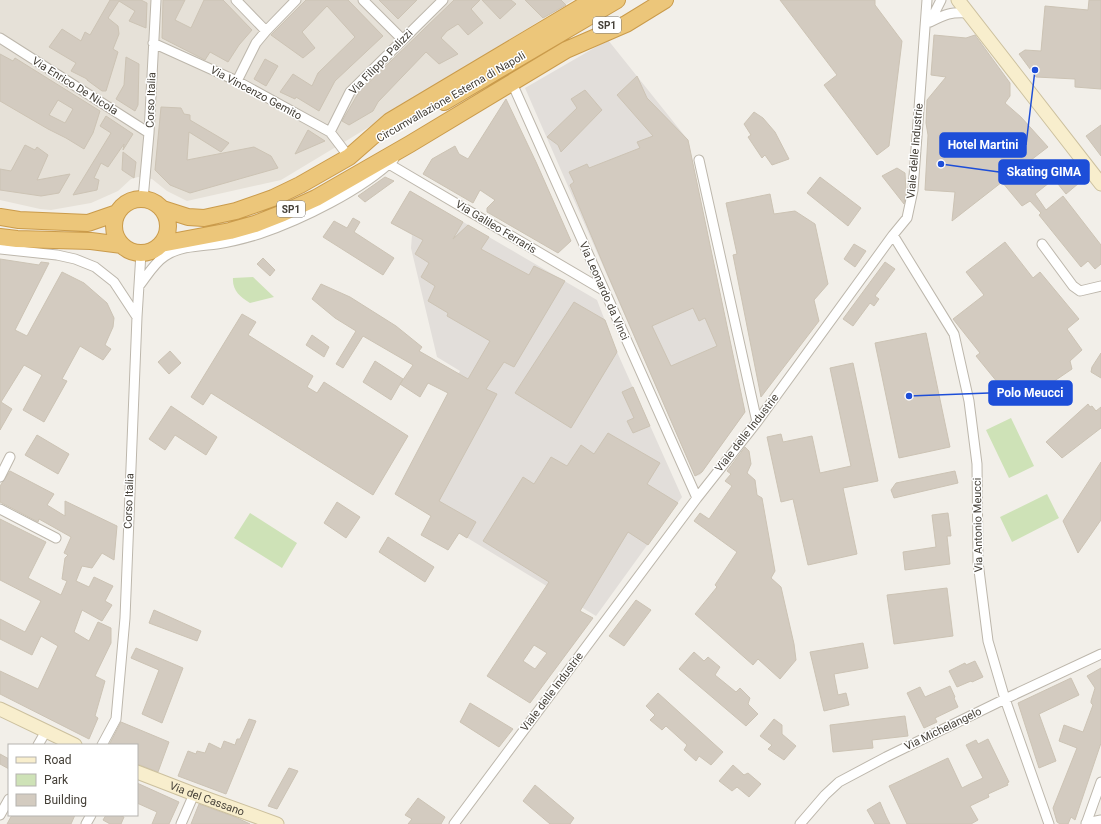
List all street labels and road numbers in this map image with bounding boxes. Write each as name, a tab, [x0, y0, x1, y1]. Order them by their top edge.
road number: SP1	[593, 17, 621, 33]
street label: Via Filippo Palizzi	[347, 27, 415, 97]
street label: Circumvallazione Esterna di Napoli	[374, 49, 528, 145]
street label: Via Enrico De Nicola	[30, 54, 120, 118]
street label: Via Vincenzo Gemito	[208, 63, 304, 123]
street label: Corso Italia	[144, 72, 158, 128]
street label: Viale delle Industrie	[904, 103, 926, 199]
street label: Via Galileo Ferraris	[453, 198, 539, 256]
road number: SP1	[277, 201, 305, 217]
street label: Via Leonardo da Vinci	[576, 240, 632, 342]
street label: Viale delle Industrie	[712, 391, 782, 475]
street label: Corso Italia	[122, 473, 136, 529]
street label: Via Antonio Meucci	[971, 477, 985, 573]
street label: Viale delle Industrie	[518, 650, 586, 734]
street label: Via Michelangelo	[902, 705, 984, 753]
street label: Via del Cassano	[168, 779, 246, 818]

